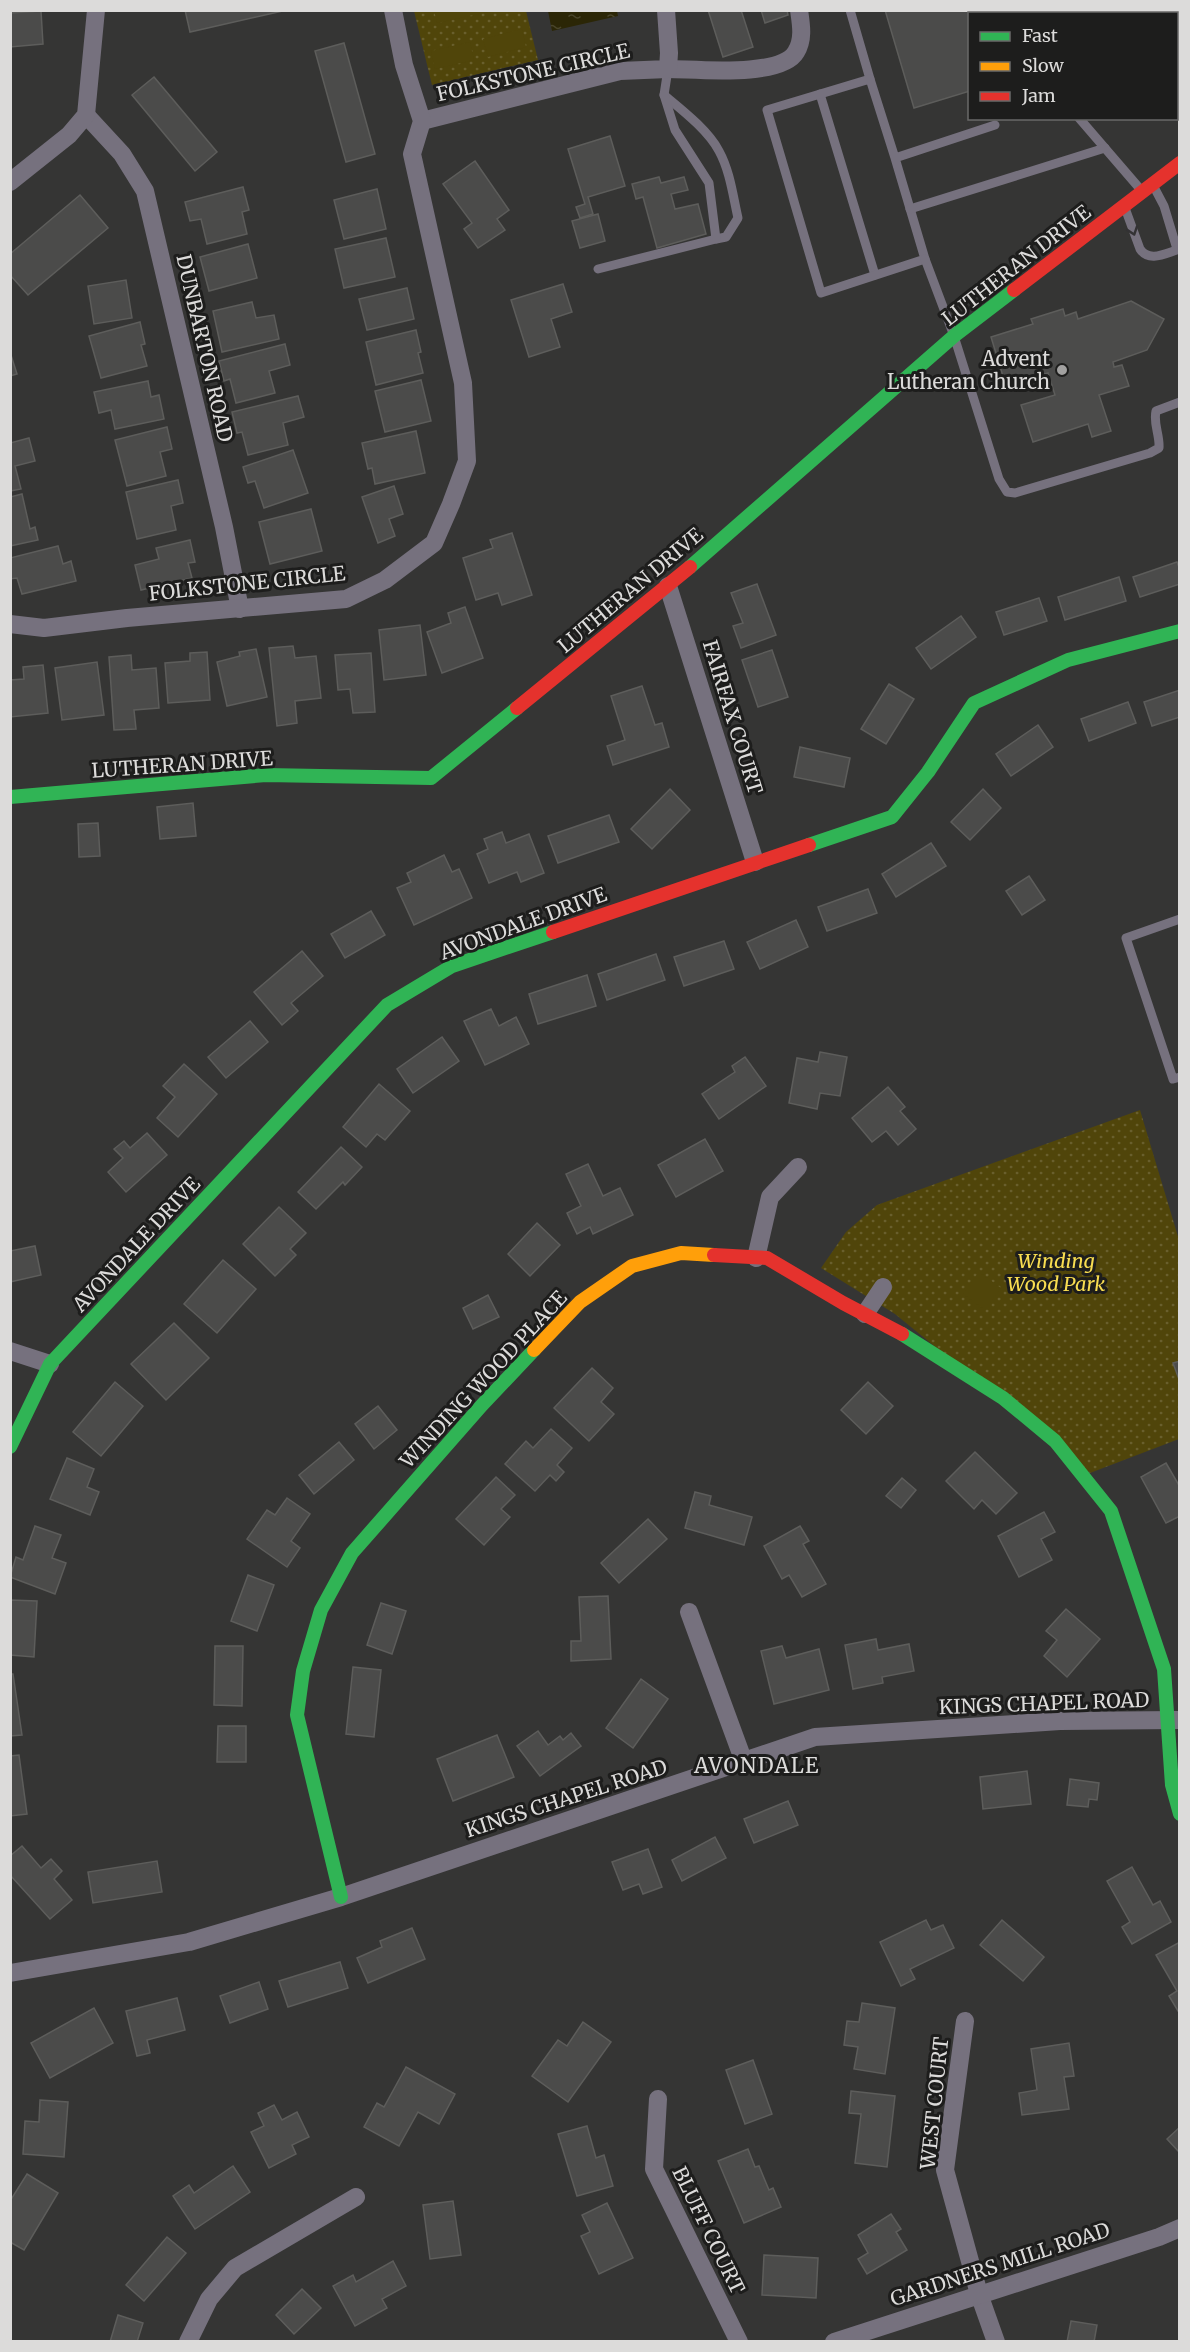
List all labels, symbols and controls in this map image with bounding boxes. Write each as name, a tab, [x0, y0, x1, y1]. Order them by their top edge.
legend	[968, 12, 1178, 120]
text: Fast	[1022, 24, 1058, 47]
street label: FOLKSTONE CIRCLE	[434, 38, 632, 106]
text: Slow	[1022, 54, 1065, 77]
text: Jam	[1021, 84, 1056, 107]
street label: LUTHERAN DRIVE	[937, 199, 1095, 331]
one-way arrow	[1126, 225, 1139, 235]
street label: DUNBARTON ROAD	[171, 252, 239, 444]
place label: Advent Lutheran Church	[887, 346, 1050, 394]
marker: Advent Lutheran Church	[1055, 363, 1069, 377]
street label: LUTHERAN DRIVE	[552, 522, 708, 658]
street label: FOLKSTONE CIRCLE	[147, 560, 347, 606]
street label: FAIRFAX COURT	[698, 637, 768, 797]
street label: LUTHERAN DRIVE	[91, 745, 274, 783]
street label: AVONDALE DRIVE	[435, 881, 610, 965]
street label: AVONDALE DRIVE	[66, 1171, 205, 1318]
park label: Winding Wood Park	[1007, 1248, 1105, 1296]
street label: WINDING WOOD PLACE	[393, 1285, 572, 1474]
street label: KINGS CHAPEL ROAD	[938, 1687, 1150, 1719]
district label: AVONDALE	[693, 1752, 820, 1779]
street label: KINGS CHAPEL ROAD	[462, 1754, 670, 1842]
street label: WEST COURT	[915, 2035, 953, 2171]
street label: BLUFF COURT	[667, 2162, 751, 2298]
street label: GARDNERS MILL ROAD	[887, 2217, 1113, 2311]

